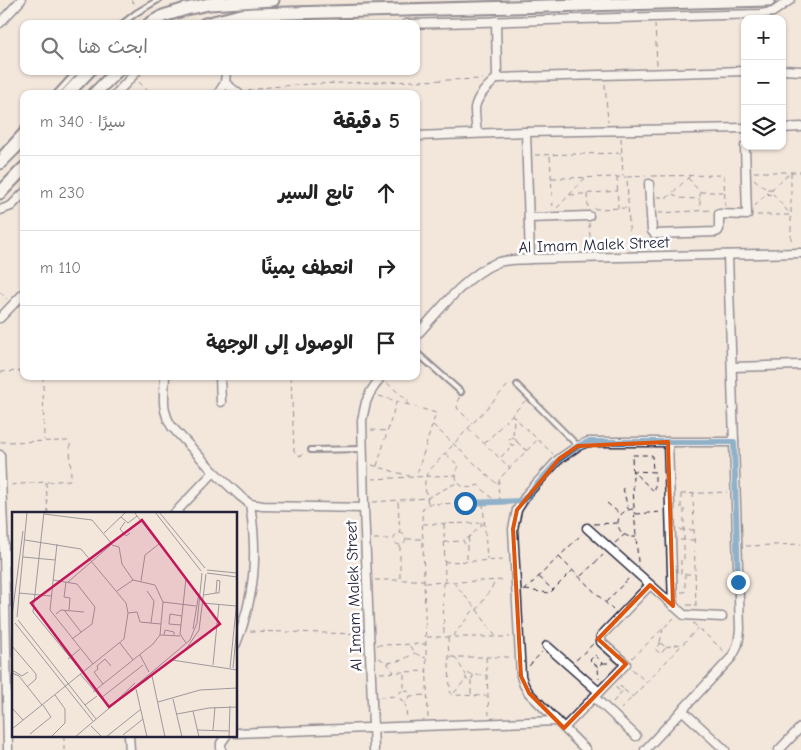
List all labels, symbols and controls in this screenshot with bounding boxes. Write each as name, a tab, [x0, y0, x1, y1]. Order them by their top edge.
map controls	[741, 15, 786, 150]
button: +	[741, 15, 786, 60]
search box	[20, 20, 420, 75]
icon: search	[38, 34, 66, 62]
text: ابحث هنا	[78, 36, 148, 58]
button: −	[741, 60, 786, 105]
button: layers	[741, 105, 786, 150]
text: 5 دقيقة	[333, 109, 400, 133]
text: سيرًا · 340 m	[40, 113, 126, 131]
icon: ahead	[372, 179, 400, 207]
text: تابع السير	[279, 182, 353, 204]
text: 230 m	[40, 184, 85, 202]
street label: Al Imam Malek Street	[518, 233, 670, 257]
icon: right	[372, 254, 400, 282]
text: انعطف يمينًا	[261, 257, 353, 279]
text: 110 m	[40, 259, 81, 277]
icon: arrive	[372, 329, 400, 357]
text: الوصول إلى الوجهة	[206, 332, 353, 354]
route start	[454, 492, 477, 515]
inset map	[12, 512, 238, 738]
street label: Al Imam Malek Street	[342, 520, 366, 672]
route end	[727, 571, 750, 594]

